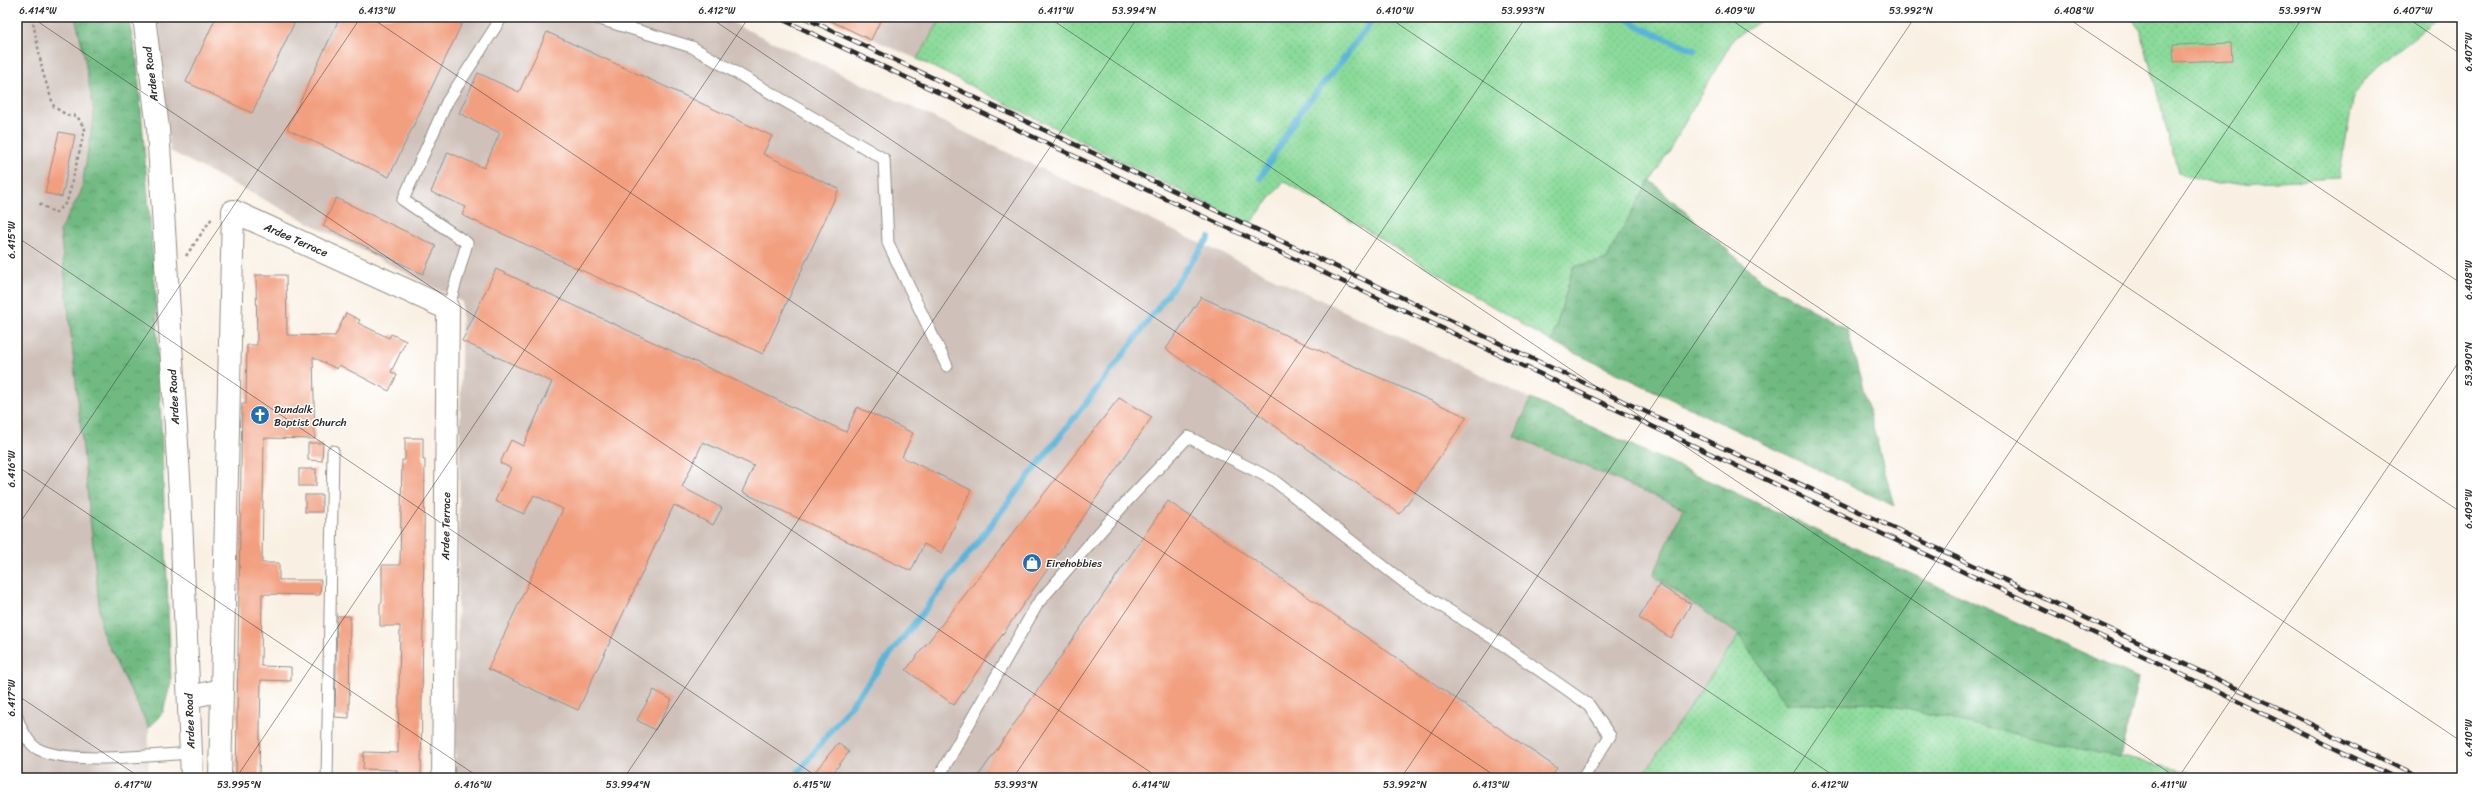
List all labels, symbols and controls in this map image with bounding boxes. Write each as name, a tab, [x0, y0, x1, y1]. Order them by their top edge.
text: 6.414°W	[19, 2, 57, 20]
text: 6.413°W	[359, 2, 396, 20]
text: 6.412°W	[699, 2, 736, 20]
text: 6.411°W	[1038, 2, 1074, 20]
text: 53.994°N	[1112, 2, 1156, 20]
text: 6.410°W	[1376, 2, 1414, 20]
text: 53.993°N	[1501, 2, 1545, 20]
text: 6.409°W	[1715, 2, 1755, 20]
text: 53.992°N	[1889, 2, 1933, 20]
text: 6.408°W	[2054, 2, 2094, 20]
text: 53.991°N	[2279, 2, 2321, 20]
text: 6.407°W	[2394, 2, 2433, 20]
text: 6.407°W	[2460, 32, 2478, 71]
street label: Ardee Road	[138, 44, 164, 104]
street label: Ardee Terrace	[260, 217, 331, 263]
text: 6.415°W	[3, 221, 21, 259]
text: 6.408°W	[2460, 260, 2478, 300]
text: 53.990°N	[2460, 342, 2478, 386]
street label: Ardee Road	[163, 368, 185, 426]
place label: Dundalk Baptist Church	[274, 400, 347, 432]
church icon: Dundalk Baptist Church	[249, 404, 271, 426]
text: 6.416°W	[3, 450, 21, 487]
text: 6.409°W	[2460, 489, 2478, 529]
street label: Ardee Terrace	[436, 492, 456, 561]
shop icon: Eirehobbies	[1021, 552, 1043, 574]
place label: Eirehobbies	[1046, 554, 1103, 573]
text: 6.417°W	[3, 679, 21, 716]
street label: Ardee Road	[180, 692, 200, 750]
text: 6.410°W	[2460, 719, 2478, 757]
text: 6.417°W	[115, 776, 152, 794]
text: 53.995°N	[217, 776, 261, 794]
text: 6.416°W	[455, 776, 492, 794]
text: 53.994°N	[606, 776, 650, 794]
text: 6.415°W	[793, 776, 831, 794]
text: 53.993°N	[994, 776, 1038, 794]
text: 6.414°W	[1132, 776, 1170, 794]
text: 53.992°N	[1383, 776, 1427, 794]
text: 6.413°W	[1473, 776, 1510, 794]
text: 6.412°W	[1812, 776, 1849, 794]
text: 6.411°W	[2151, 776, 2187, 794]

